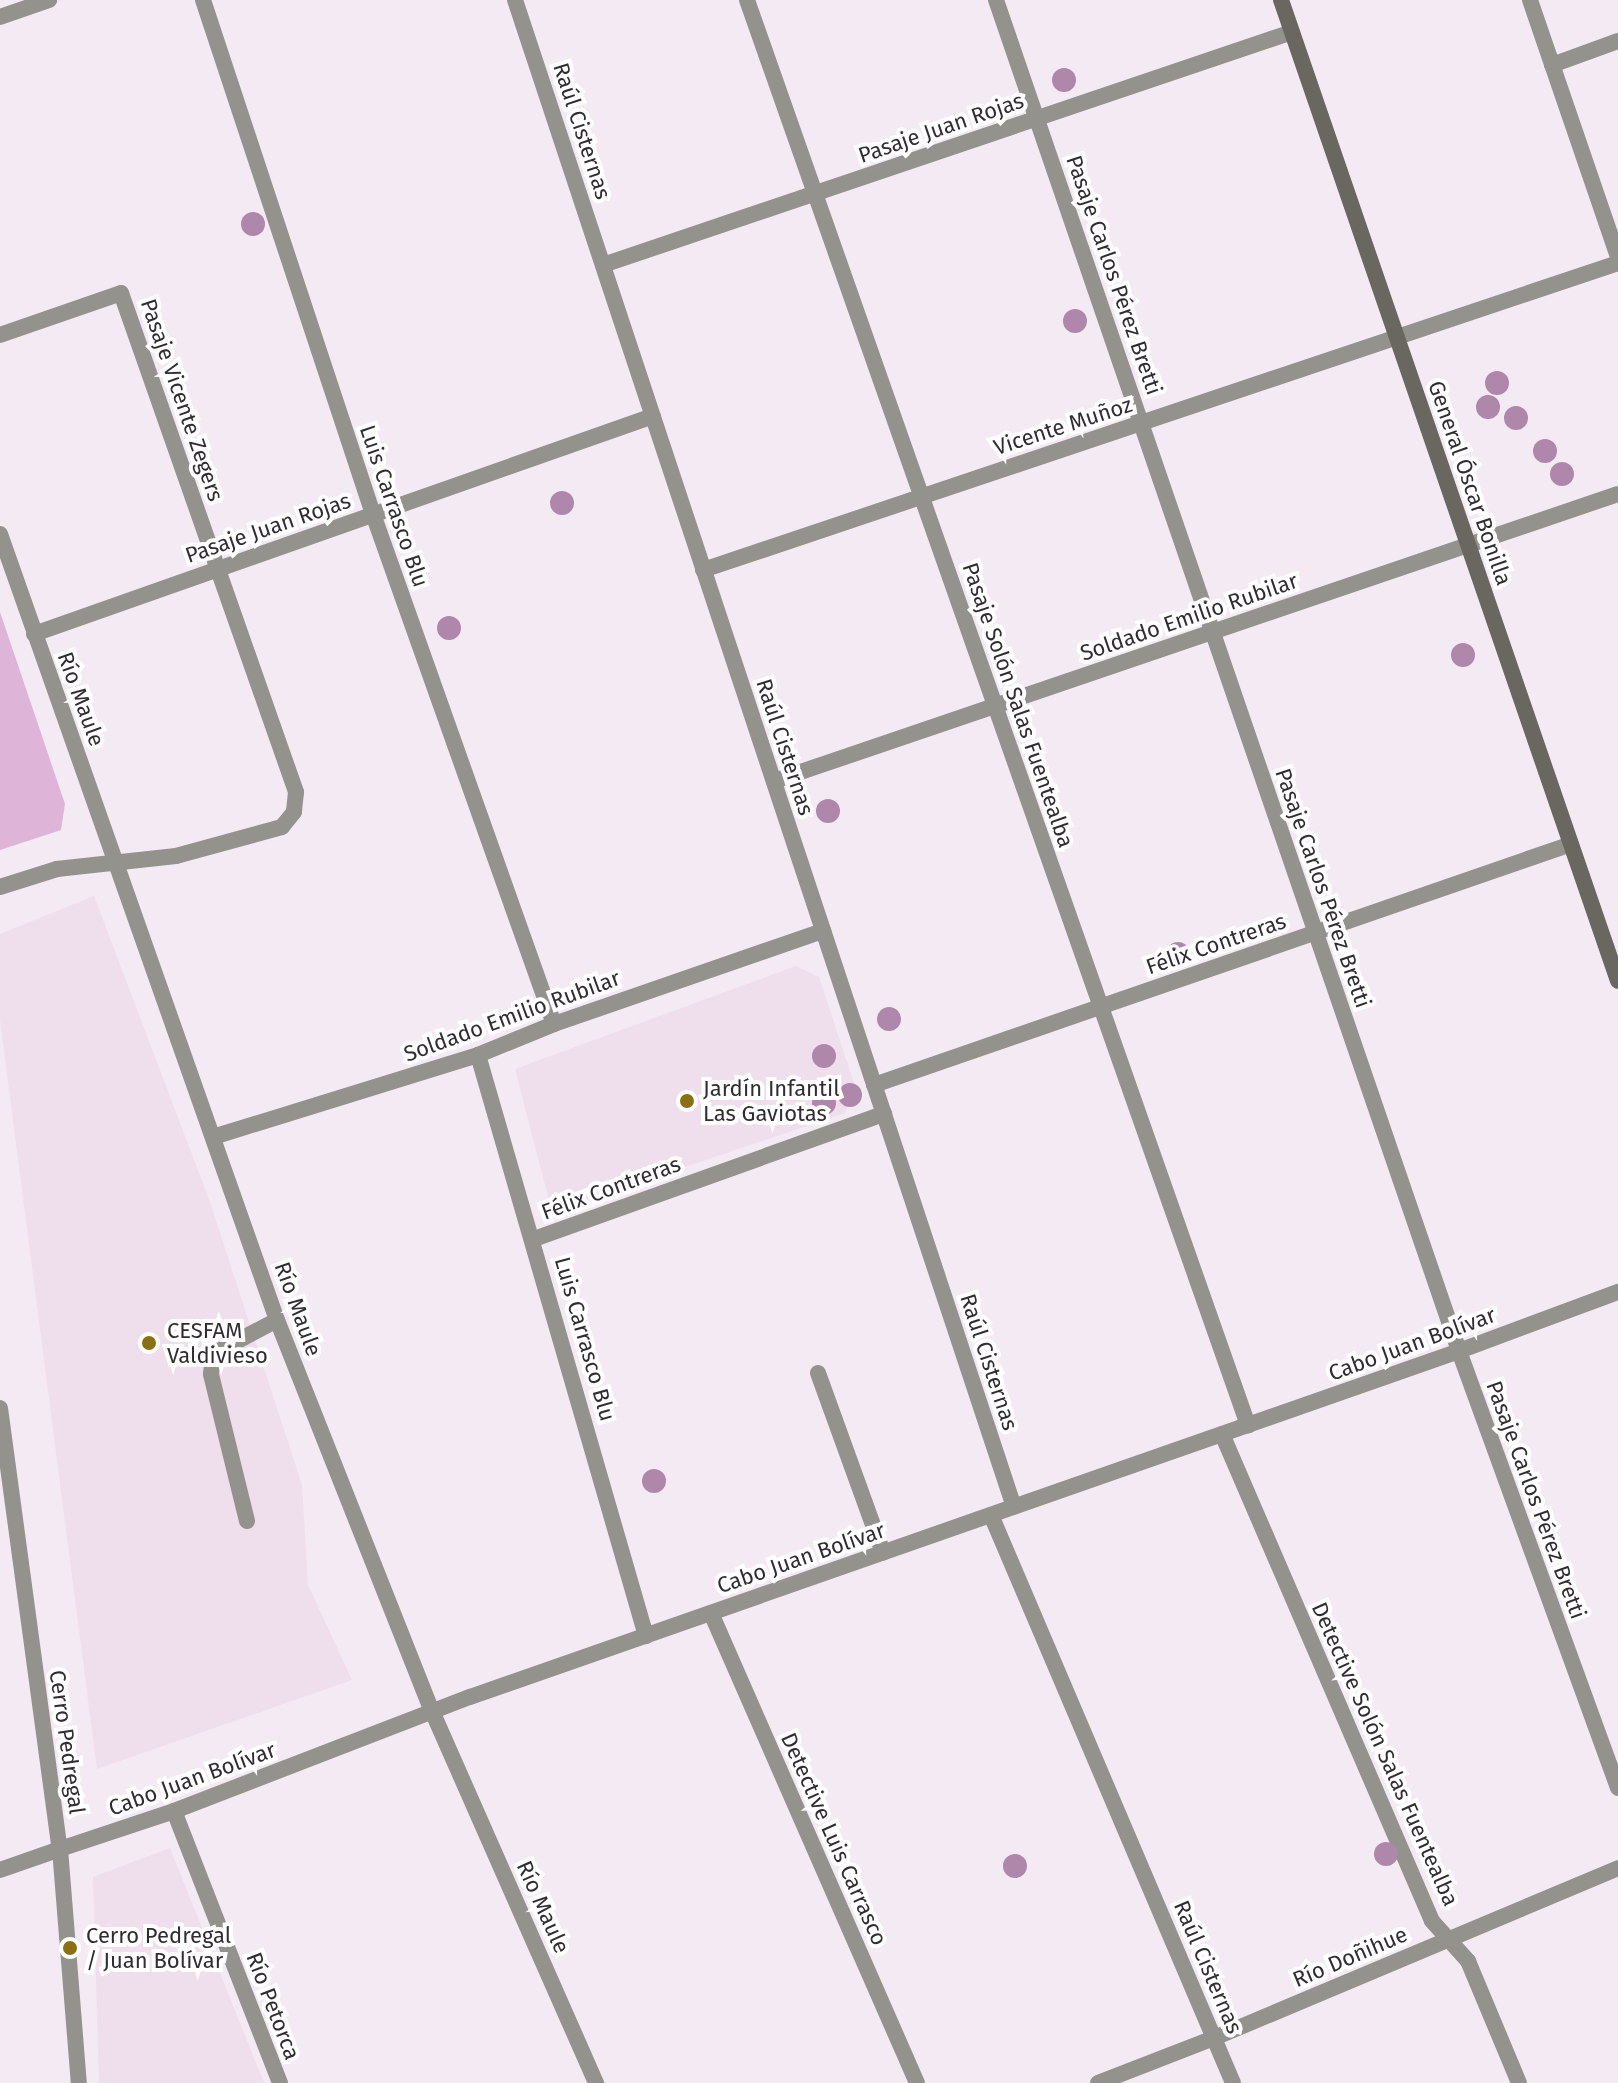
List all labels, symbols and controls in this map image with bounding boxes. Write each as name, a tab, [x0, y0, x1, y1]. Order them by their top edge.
street label: Raúl Cisternas	[548, 59, 616, 203]
street label: Pasaje Juan Rojas	[855, 87, 1027, 169]
street label: Pasaje Carlos Pérez Bretti	[1061, 152, 1167, 398]
street label: Pasaje Vicente Zegers	[135, 295, 229, 505]
street label: General Óscar Bonilla	[1423, 377, 1517, 589]
street label: Vicente Muñoz	[990, 391, 1136, 461]
street label: Luis Carrasco Blu	[354, 422, 434, 590]
street label: Pasaje Juan Rojas	[182, 487, 354, 569]
street label: Pasaje Solón Salas Fuentealba	[957, 559, 1079, 851]
street label: Soldado Emilio Rubilar	[1077, 567, 1301, 667]
street label: Río Maule	[52, 648, 110, 750]
street label: Raúl Cisternas	[751, 675, 819, 819]
street label: Pasaje Carlos Pérez Bretti	[1270, 765, 1376, 1011]
street label: Félix Contreras	[1143, 908, 1289, 980]
street label: Soldado Emilio Rubilar	[400, 965, 624, 1067]
place label: Jardín Infantil Las Gaviotas	[703, 1075, 840, 1126]
marker: Jardín Infantil Las Gaviotas	[678, 1092, 696, 1110]
street label: Félix Contreras	[538, 1151, 684, 1225]
street label: Luis Carrasco Blu	[549, 1254, 621, 1424]
street label: Río Maule	[269, 1258, 327, 1360]
street label: Raúl Cisternas	[955, 1290, 1023, 1434]
street label: Cabo Juan Bolívar	[1325, 1302, 1499, 1386]
place label: CESFAM Valdivieso	[167, 1317, 268, 1368]
marker: CESFAM Valdivieso	[138, 1332, 160, 1354]
street label: Pasaje Carlos Pérez Bretti	[1481, 1377, 1591, 1623]
street label: Cabo Juan Bolívar	[714, 1517, 888, 1599]
street label: Detective Solón Salas Fuentealba	[1306, 1598, 1464, 1910]
street label: Cerro Pedregal	[44, 1668, 90, 1816]
street label: Detective Luis Carrasco	[775, 1729, 893, 1949]
street label: Cabo Juan Bolívar	[105, 1737, 279, 1821]
street label: Río Maule	[511, 1857, 575, 1957]
street label: Raúl Cisternas	[1168, 1897, 1248, 2037]
street label: Río Doñihue	[1289, 1921, 1411, 1993]
place label: Cerro Pedregal / Juan Bolívar	[86, 1922, 231, 1974]
marker: Cerro Pedregal / Juan Bolívar	[61, 1939, 79, 1957]
street label: Río Petorca	[240, 1949, 306, 2063]

